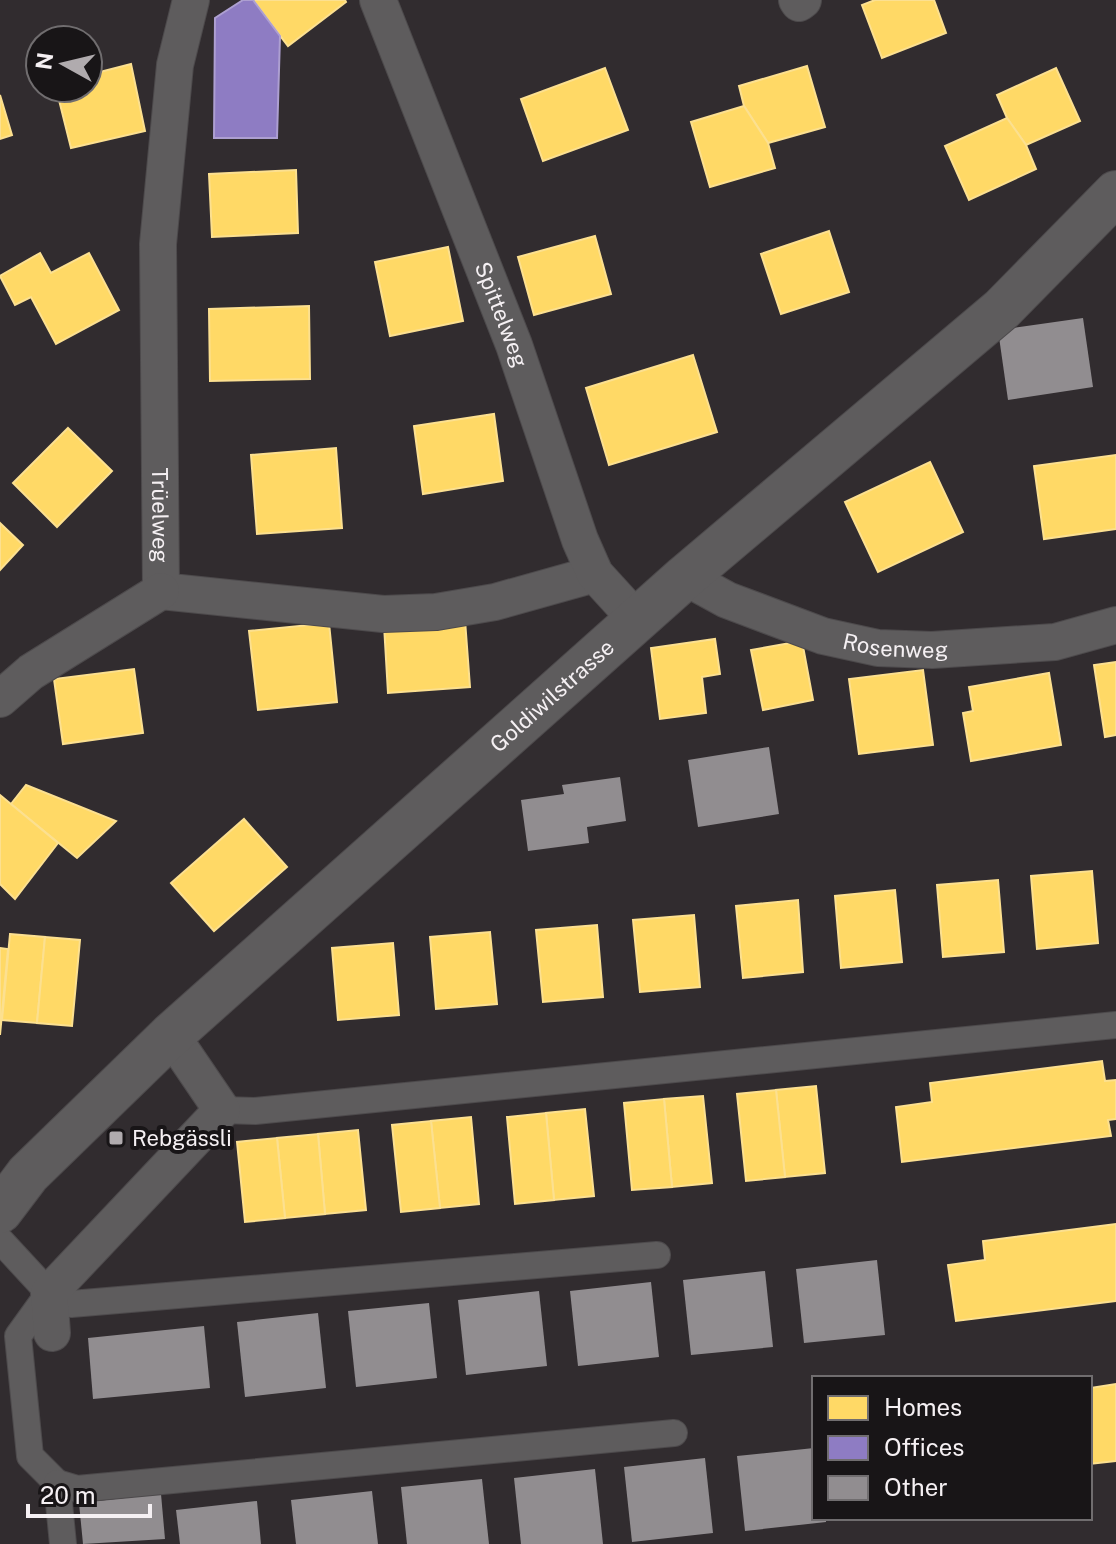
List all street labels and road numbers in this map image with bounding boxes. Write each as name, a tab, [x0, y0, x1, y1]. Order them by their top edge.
street label: Spittelweg	[470, 258, 534, 371]
street label: Trüelweg	[147, 467, 174, 563]
street label: Rosenweg	[840, 628, 949, 663]
street label: Goldiwilstrasse	[485, 634, 619, 758]

